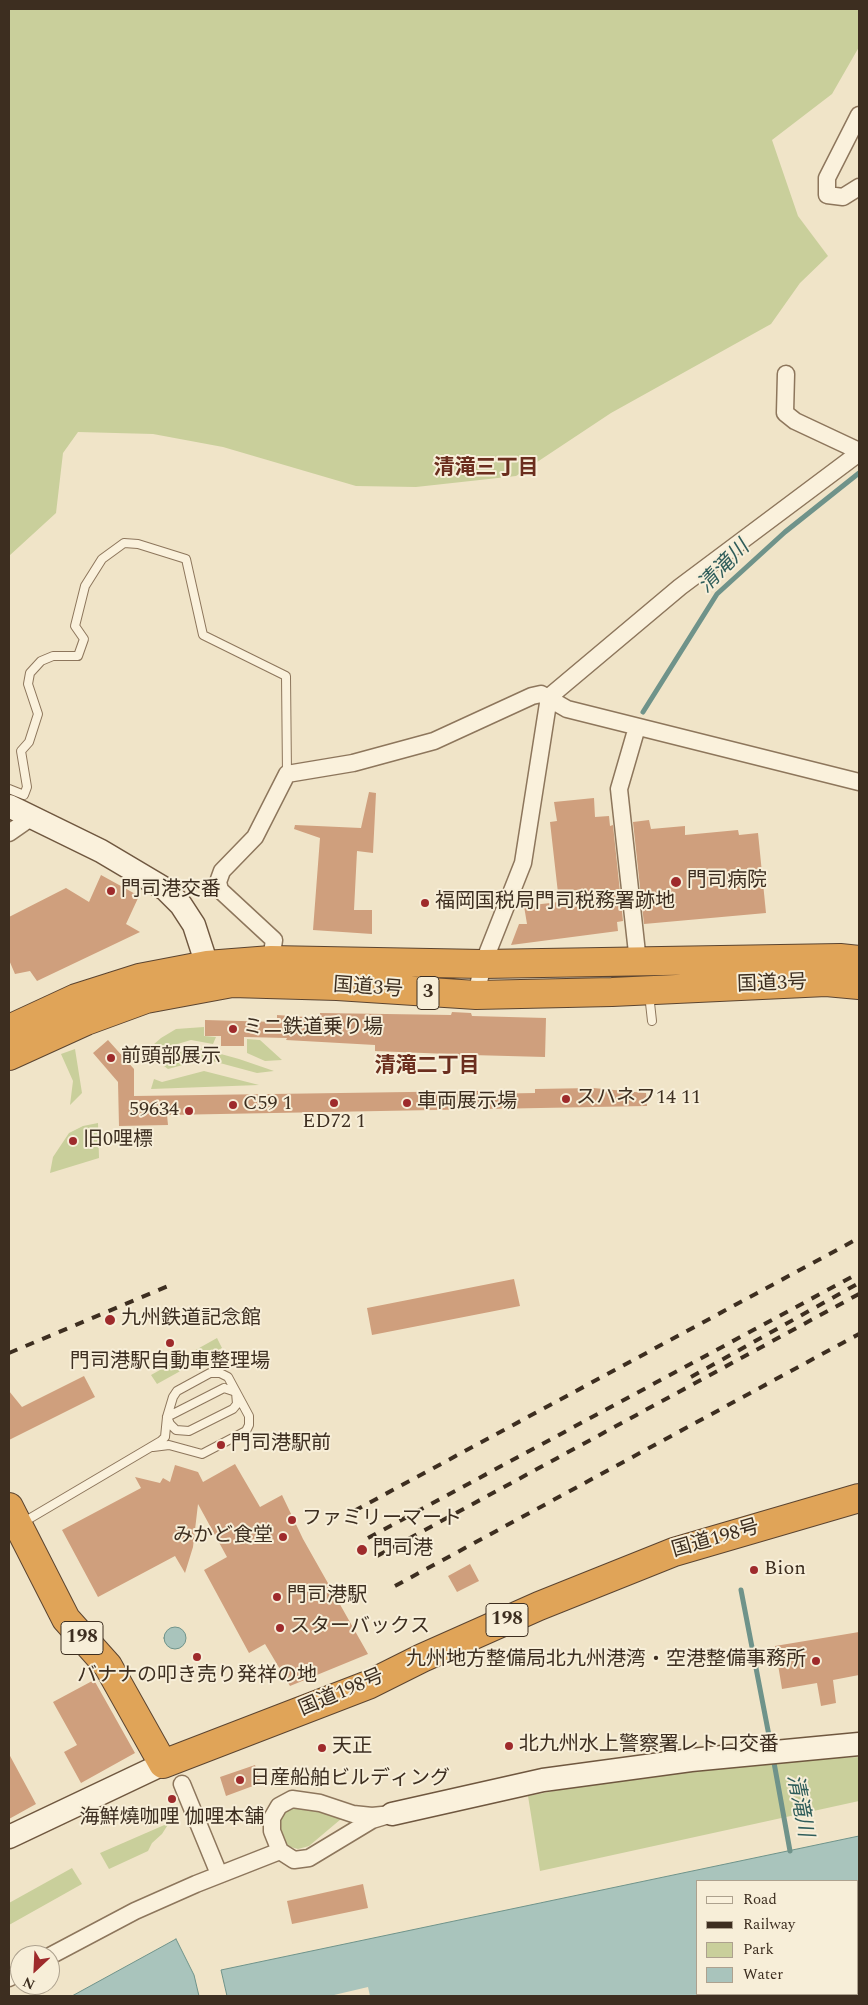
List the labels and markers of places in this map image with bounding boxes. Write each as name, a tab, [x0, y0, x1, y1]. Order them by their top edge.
place label: 門司病院	[687, 870, 767, 894]
marker: 門司病院	[669, 875, 683, 889]
place label: 門司港交番	[121, 879, 221, 903]
marker: 門司港交番	[105, 885, 117, 897]
place label: 福岡国税局門司税務署跡地	[435, 891, 675, 915]
marker: 福岡国税局門司税務署跡地	[419, 897, 431, 909]
place label: ミニ鉄道乗り場	[243, 1017, 383, 1041]
marker: ミニ鉄道乗り場	[227, 1023, 239, 1035]
place label: 前頭部展示	[121, 1046, 221, 1070]
marker: 前頭部展示	[105, 1052, 117, 1064]
place label: スハネフ14 11	[576, 1087, 701, 1111]
place label: 車両展示場	[417, 1091, 517, 1115]
place label: C59 1	[243, 1093, 293, 1117]
marker: スハネフ14 11	[560, 1093, 572, 1105]
marker: ED72 1	[328, 1097, 340, 1109]
marker: 車両展示場	[401, 1097, 413, 1109]
place label: 59634	[129, 1099, 179, 1123]
marker: C59 1	[227, 1099, 239, 1111]
marker: 59634	[183, 1105, 195, 1117]
place label: ED72 1	[302, 1111, 366, 1135]
place label: 旧0哩標	[83, 1129, 153, 1153]
marker: 旧0哩標	[67, 1135, 79, 1147]
place label: 九州鉄道記念館	[121, 1308, 261, 1332]
marker: 九州鉄道記念館	[103, 1313, 117, 1327]
marker: 門司港駅自動車整理場	[164, 1337, 176, 1349]
place label: 門司港駅自動車整理場	[70, 1351, 270, 1375]
place label: 門司港駅前	[231, 1433, 331, 1457]
marker: 門司港駅前	[215, 1439, 227, 1451]
place label: ファミリーマート	[302, 1508, 462, 1532]
marker: ファミリーマート	[286, 1514, 298, 1526]
place label: みかど食堂	[173, 1525, 273, 1549]
marker: みかど食堂	[277, 1531, 289, 1543]
place label: 門司港	[373, 1538, 433, 1562]
marker: 門司港	[355, 1543, 369, 1557]
place label: Bion	[764, 1558, 806, 1582]
marker: Bion	[748, 1564, 760, 1576]
place label: 門司港駅	[287, 1585, 367, 1609]
marker: 門司港駅	[271, 1591, 283, 1603]
place label: スターバックス	[290, 1616, 430, 1640]
marker: スターバックス	[274, 1622, 286, 1634]
place label: 九州地方整備局北九州港湾・空港整備事務所	[406, 1649, 806, 1673]
marker: バナナの叩き売り発祥の地	[191, 1651, 203, 1663]
marker: 九州地方整備局北九州港湾・空港整備事務所	[810, 1655, 822, 1667]
place label: バナナの叩き売り発祥の地	[77, 1665, 317, 1689]
place label: 北九州水上警察署レトロ交番	[519, 1734, 779, 1758]
place label: 天正	[332, 1736, 372, 1760]
marker: 北九州水上警察署レトロ交番	[503, 1740, 515, 1752]
marker: 天正	[316, 1742, 328, 1754]
place label: 日産船舶ビルディング	[250, 1768, 450, 1792]
marker: 日産船舶ビルディング	[234, 1774, 246, 1786]
marker: 海鮮燒咖哩 伽哩本舗	[166, 1793, 178, 1805]
place label: 海鮮燒咖哩 伽哩本舗	[80, 1807, 264, 1831]

